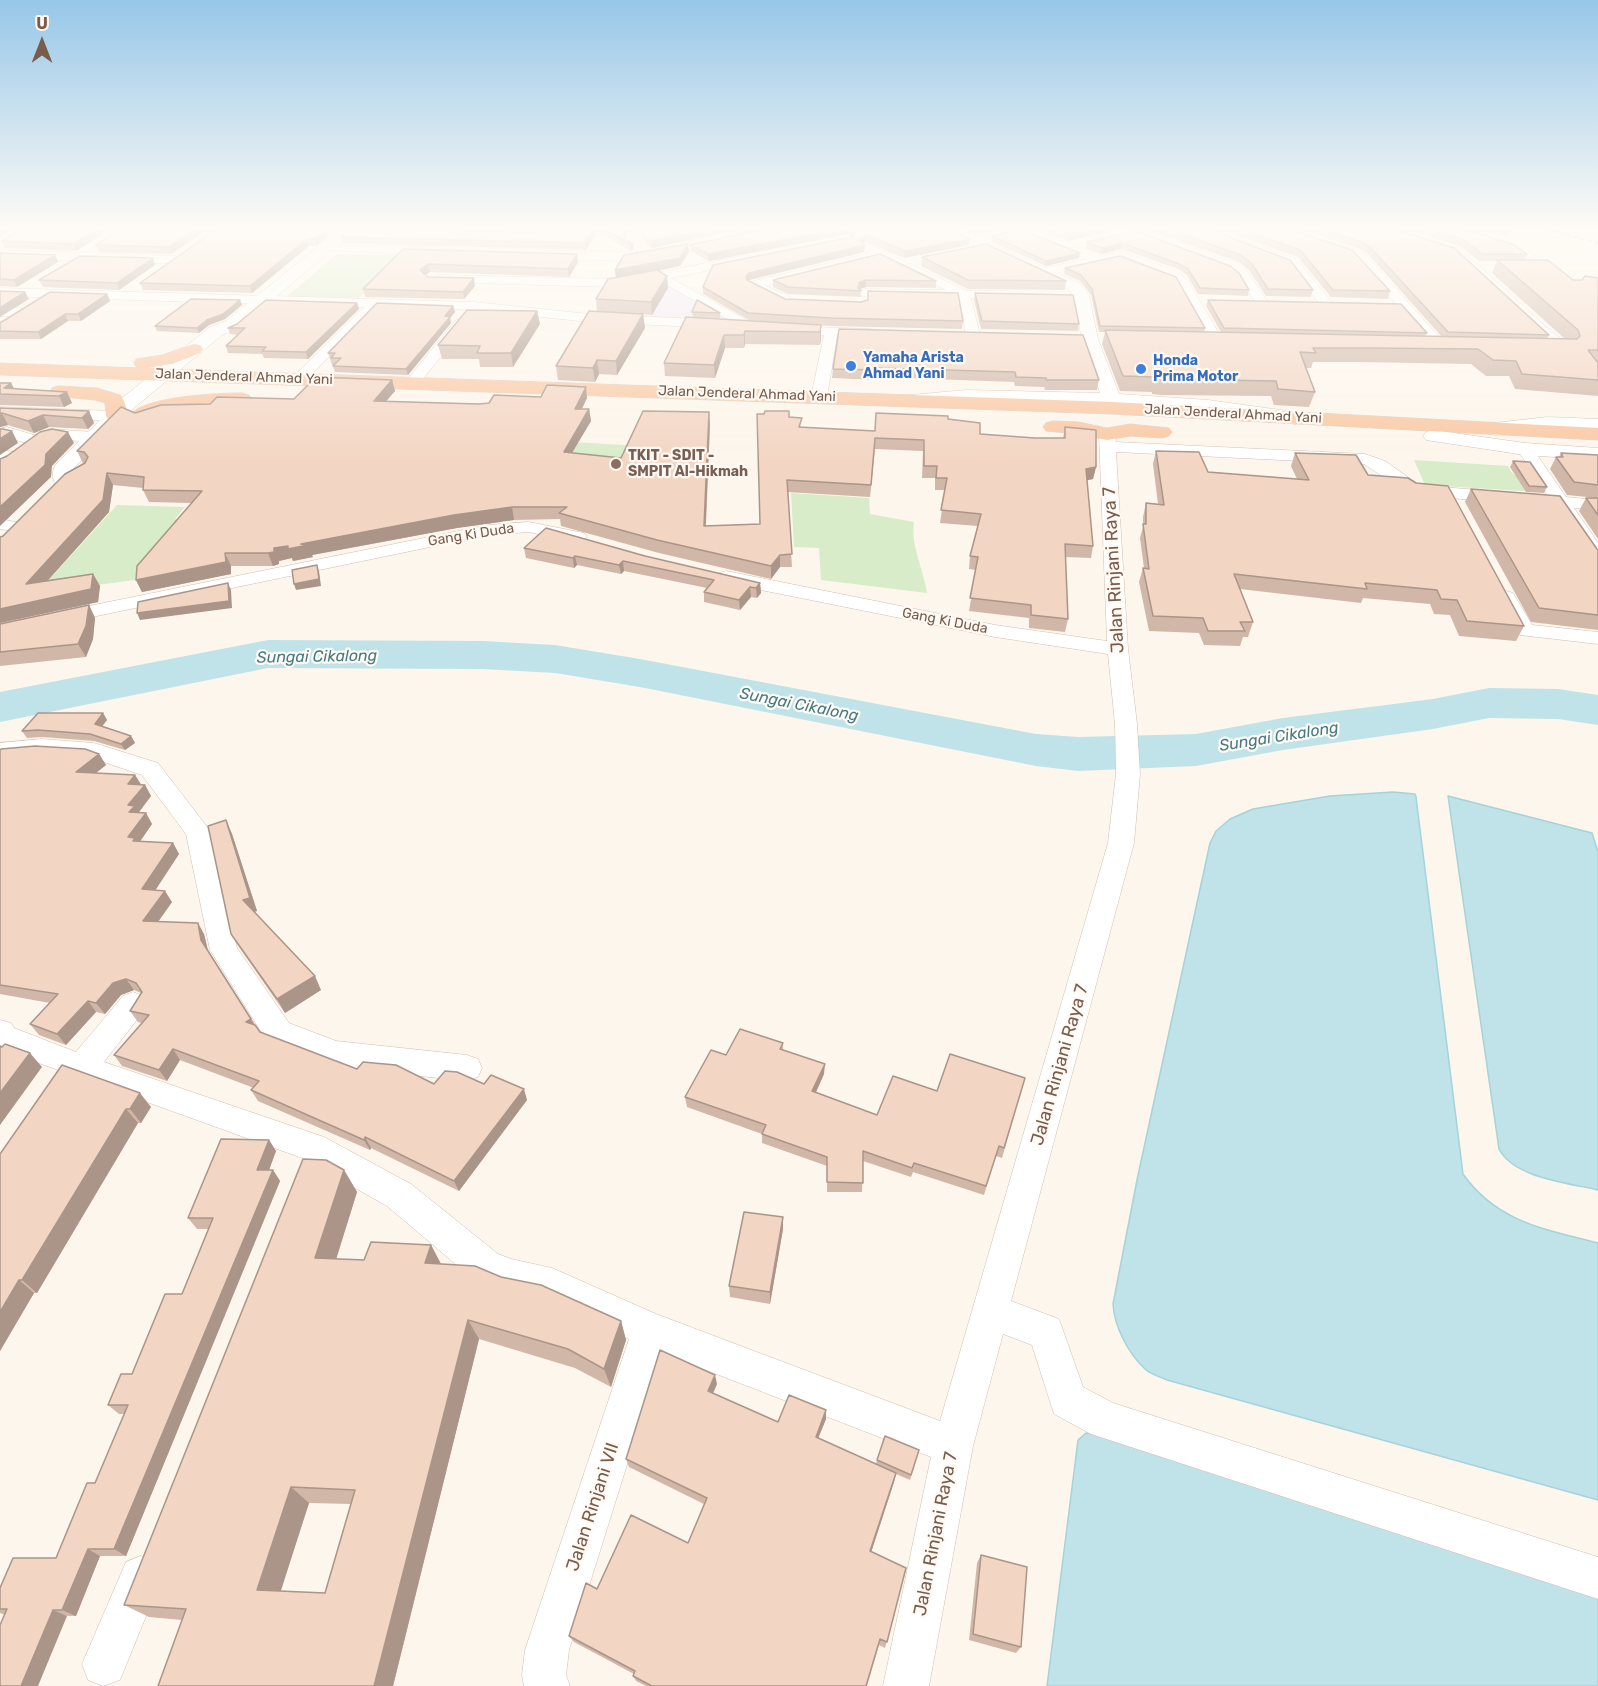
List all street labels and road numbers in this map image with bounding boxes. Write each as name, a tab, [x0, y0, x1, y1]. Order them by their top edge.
street label: Jalan Jenderal Ahmad Yani	[155, 366, 333, 388]
street label: Jalan Jenderal Ahmad Yani	[658, 383, 836, 405]
street label: Jalan Jenderal Ahmad Yani	[1144, 401, 1322, 427]
street label: Jalan Rinjani Raya 7	[1099, 486, 1129, 654]
street label: Gang Ki Duda	[427, 520, 515, 550]
street label: Gang Ki Duda	[901, 604, 989, 638]
street label: Jalan Rinjani Raya 7	[1027, 982, 1093, 1148]
street label: Jalan Rinjani VII	[562, 1440, 624, 1574]
street label: Jalan Rinjani Raya 7	[909, 1450, 963, 1618]

